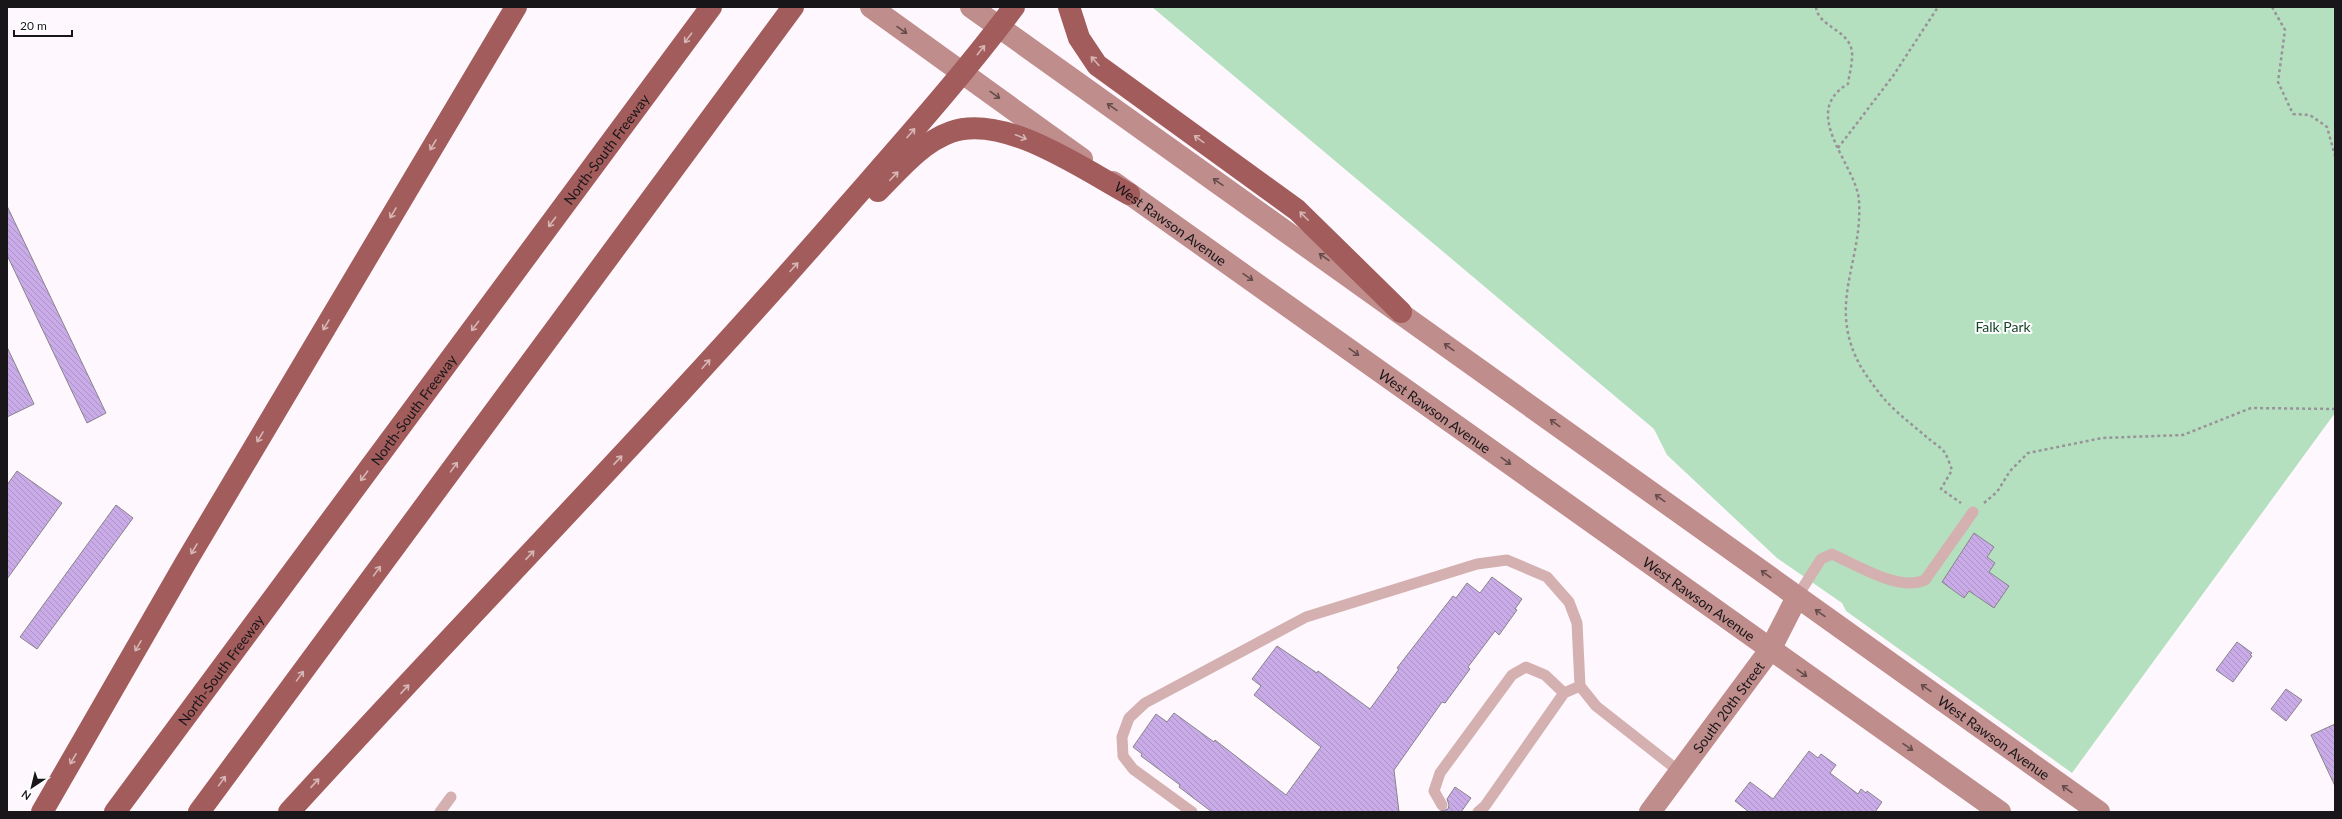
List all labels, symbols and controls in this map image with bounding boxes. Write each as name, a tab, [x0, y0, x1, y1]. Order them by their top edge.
scale bar	[14, 12, 72, 38]
text: 20 m	[20, 18, 47, 33]
one-way arrow	[897, 25, 908, 34]
one-way arrow	[684, 33, 692, 44]
one-way arrow	[977, 44, 985, 55]
one-way arrow	[1090, 56, 1100, 66]
street label: North-South Freeway	[559, 90, 653, 208]
one-way arrow	[989, 91, 1000, 100]
one-way arrow	[1106, 103, 1117, 111]
one-way arrow	[906, 128, 915, 138]
one-way arrow	[1014, 134, 1026, 142]
one-way arrow	[1194, 134, 1205, 143]
one-way arrow	[429, 139, 437, 150]
one-way arrow	[889, 171, 898, 181]
street label: West Rawson Avenue	[1111, 177, 1230, 269]
one-way arrow	[1212, 178, 1223, 186]
one-way arrow	[388, 207, 396, 219]
one-way arrow	[1299, 211, 1309, 221]
one-way arrow	[548, 216, 556, 227]
one-way arrow	[1318, 253, 1329, 261]
one-way arrow	[789, 262, 798, 273]
one-way arrow	[1242, 273, 1253, 281]
park label: Falk Park	[1975, 318, 2032, 335]
one-way arrow	[322, 319, 330, 331]
one-way arrow	[471, 320, 479, 331]
one-way arrow	[1444, 343, 1455, 351]
one-way arrow	[1349, 348, 1360, 356]
street label: North-South Freeway	[367, 350, 460, 468]
one-way arrow	[702, 359, 711, 369]
street label: West Rawson Avenue	[1376, 365, 1494, 456]
one-way arrow	[1549, 418, 1560, 427]
one-way arrow	[256, 431, 264, 443]
one-way arrow	[614, 454, 623, 465]
one-way arrow	[1500, 456, 1511, 465]
one-way arrow	[450, 461, 458, 472]
one-way arrow	[360, 470, 368, 481]
one-way arrow	[1655, 494, 1666, 503]
one-way arrow	[189, 543, 197, 555]
one-way arrow	[525, 550, 535, 560]
street label: West Rawson Avenue	[1640, 553, 1759, 644]
one-way arrow	[373, 566, 381, 577]
one-way arrow	[1760, 570, 1771, 578]
one-way arrow	[1814, 609, 1825, 617]
street label: North-South Freeway	[174, 611, 267, 728]
one-way arrow	[134, 640, 142, 652]
street label: South 20th Street	[1689, 658, 1767, 756]
one-way arrow	[1796, 669, 1807, 677]
one-way arrow	[295, 671, 304, 682]
one-way arrow	[400, 683, 409, 694]
one-way arrow	[1920, 684, 1931, 693]
street label: West Rawson Avenue	[1935, 691, 2054, 783]
one-way arrow	[1903, 743, 1914, 751]
one-way arrow	[69, 753, 77, 765]
north arrow	[12, 767, 52, 807]
one-way arrow	[218, 775, 227, 786]
one-way arrow	[311, 778, 320, 788]
one-way arrow	[2062, 785, 2073, 793]
text: N	[19, 788, 33, 803]

